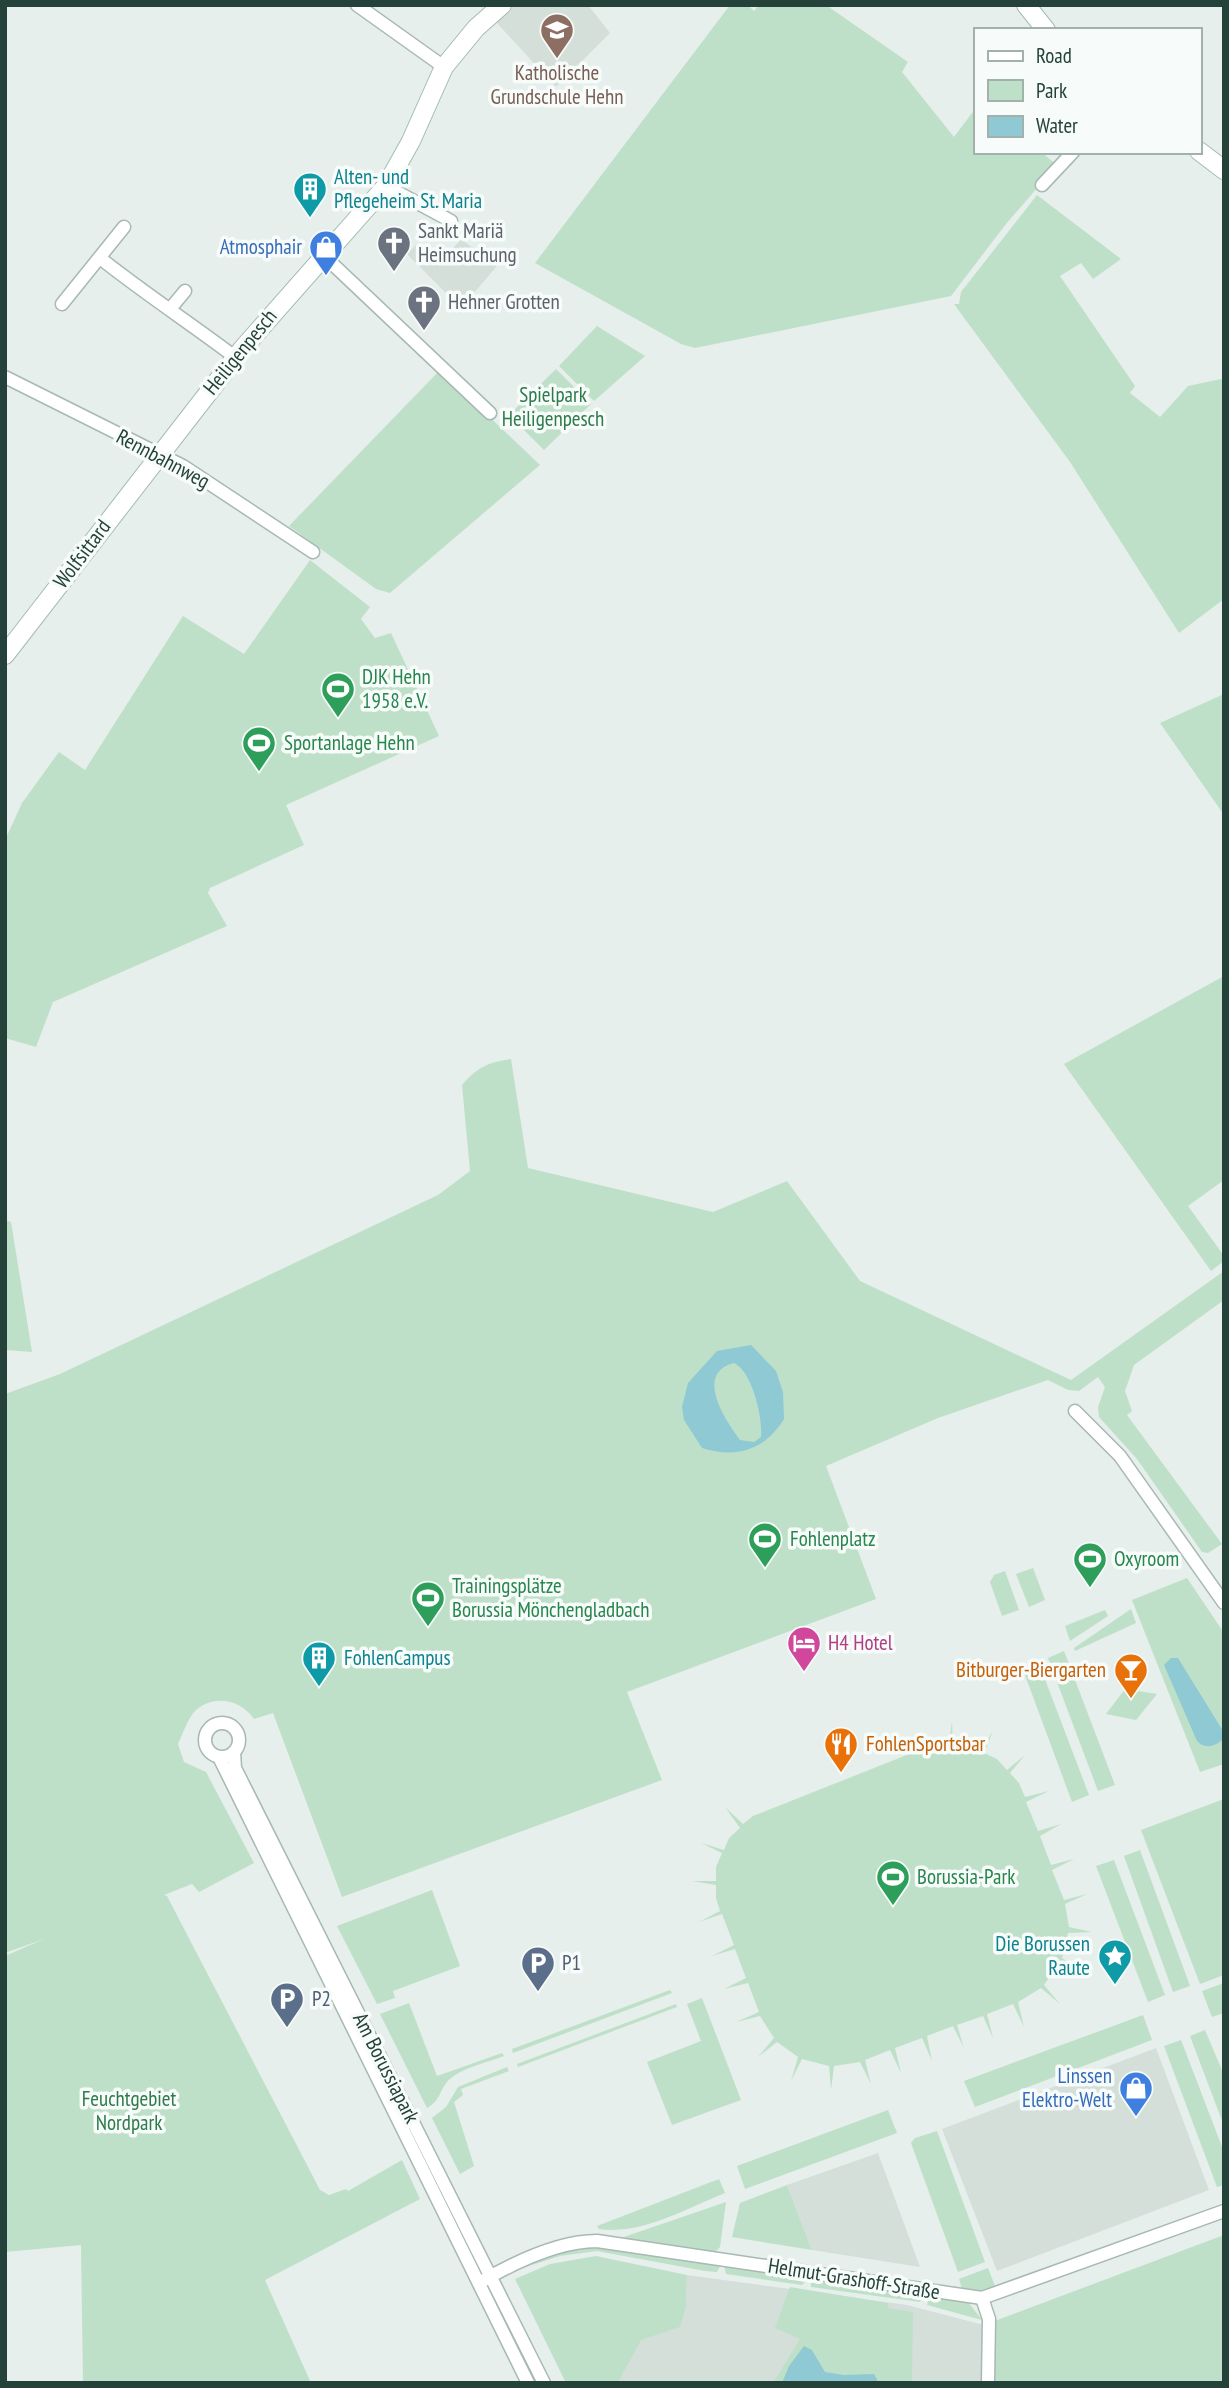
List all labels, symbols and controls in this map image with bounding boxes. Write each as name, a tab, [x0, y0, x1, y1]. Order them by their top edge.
school or university icon: Katholische Grundschule Hehn	[538, 11, 576, 60]
legend	[974, 28, 1201, 154]
text: Road	[1036, 42, 1072, 69]
place label: Katholische Grundschule Hehn	[491, 59, 623, 110]
text: Park	[1036, 77, 1067, 104]
text: Water	[1036, 112, 1078, 139]
place label: Alten- und Pflegeheim St. Maria	[334, 163, 482, 214]
building icon: Alten- und Pflegeheim St. Maria	[291, 170, 329, 219]
place label: Sankt Mariä Heimsuchung	[418, 217, 517, 268]
church icon: Sankt Mariä Heimsuchung	[375, 224, 413, 273]
shop icon: Atmosphair	[307, 228, 345, 277]
place label: Atmosphair	[220, 233, 302, 260]
church icon: Hehner Grotten	[405, 283, 443, 332]
place label: Hehner Grotten	[448, 288, 560, 315]
street label: Heiligenpesch	[197, 303, 282, 400]
park label: Spielpark Heiligenpesch	[502, 381, 604, 432]
street label: Rennbahnweg	[112, 423, 215, 494]
street label: Wolfsittard	[47, 514, 116, 593]
place label: DJK Hehn 1958 e.V.	[362, 663, 431, 714]
sports icon: DJK Hehn 1958 e.V.	[319, 670, 357, 719]
sports icon: Sportanlage Hehn	[240, 724, 278, 773]
place label: Sportanlage Hehn	[284, 729, 415, 756]
sports icon: Fohlenplatz	[746, 1520, 784, 1569]
place label: Fohlenplatz	[790, 1525, 876, 1552]
sports icon: Oxyroom	[1071, 1540, 1109, 1589]
place label: Oxyroom	[1114, 1545, 1179, 1572]
place label: Trainingsplätze Borussia Mönchengladbach	[452, 1572, 649, 1623]
sports icon: Trainingsplätze Borussia Mönchengladbach	[409, 1579, 447, 1628]
hotel icon: H4 Hotel	[785, 1624, 823, 1673]
place label: H4 Hotel	[828, 1629, 893, 1656]
building icon: FohlenCampus	[300, 1639, 338, 1688]
place label: FohlenCampus	[344, 1644, 451, 1671]
bar icon: Bitburger-Biergarten	[1112, 1651, 1150, 1700]
place label: Bitburger-Biergarten	[956, 1656, 1106, 1683]
restaurant icon: FohlenSportsbar	[822, 1725, 860, 1774]
place label: FohlenSportsbar	[866, 1730, 986, 1757]
sports icon: Borussia-Park	[874, 1858, 912, 1907]
place label: Borussia-Park	[917, 1863, 1015, 1890]
place label: Die Borussen Raute	[995, 1930, 1090, 1981]
place icon: Die Borussen Raute	[1096, 1937, 1134, 1986]
parking icon: P1	[519, 1944, 557, 1993]
place label: P1	[562, 1949, 581, 1976]
parking icon: P2	[268, 1980, 306, 2029]
place label: P2	[312, 1985, 331, 2012]
street label: Am Borussiapark	[347, 2008, 426, 2128]
place label: Linssen Elektro-Welt	[1022, 2062, 1112, 2113]
shop icon: Linssen Elektro-Welt	[1117, 2069, 1155, 2118]
park label: Feuchtgebiet Nordpark	[82, 2085, 177, 2136]
street label: Helmut-Grashoff-Straße	[766, 2252, 942, 2305]

